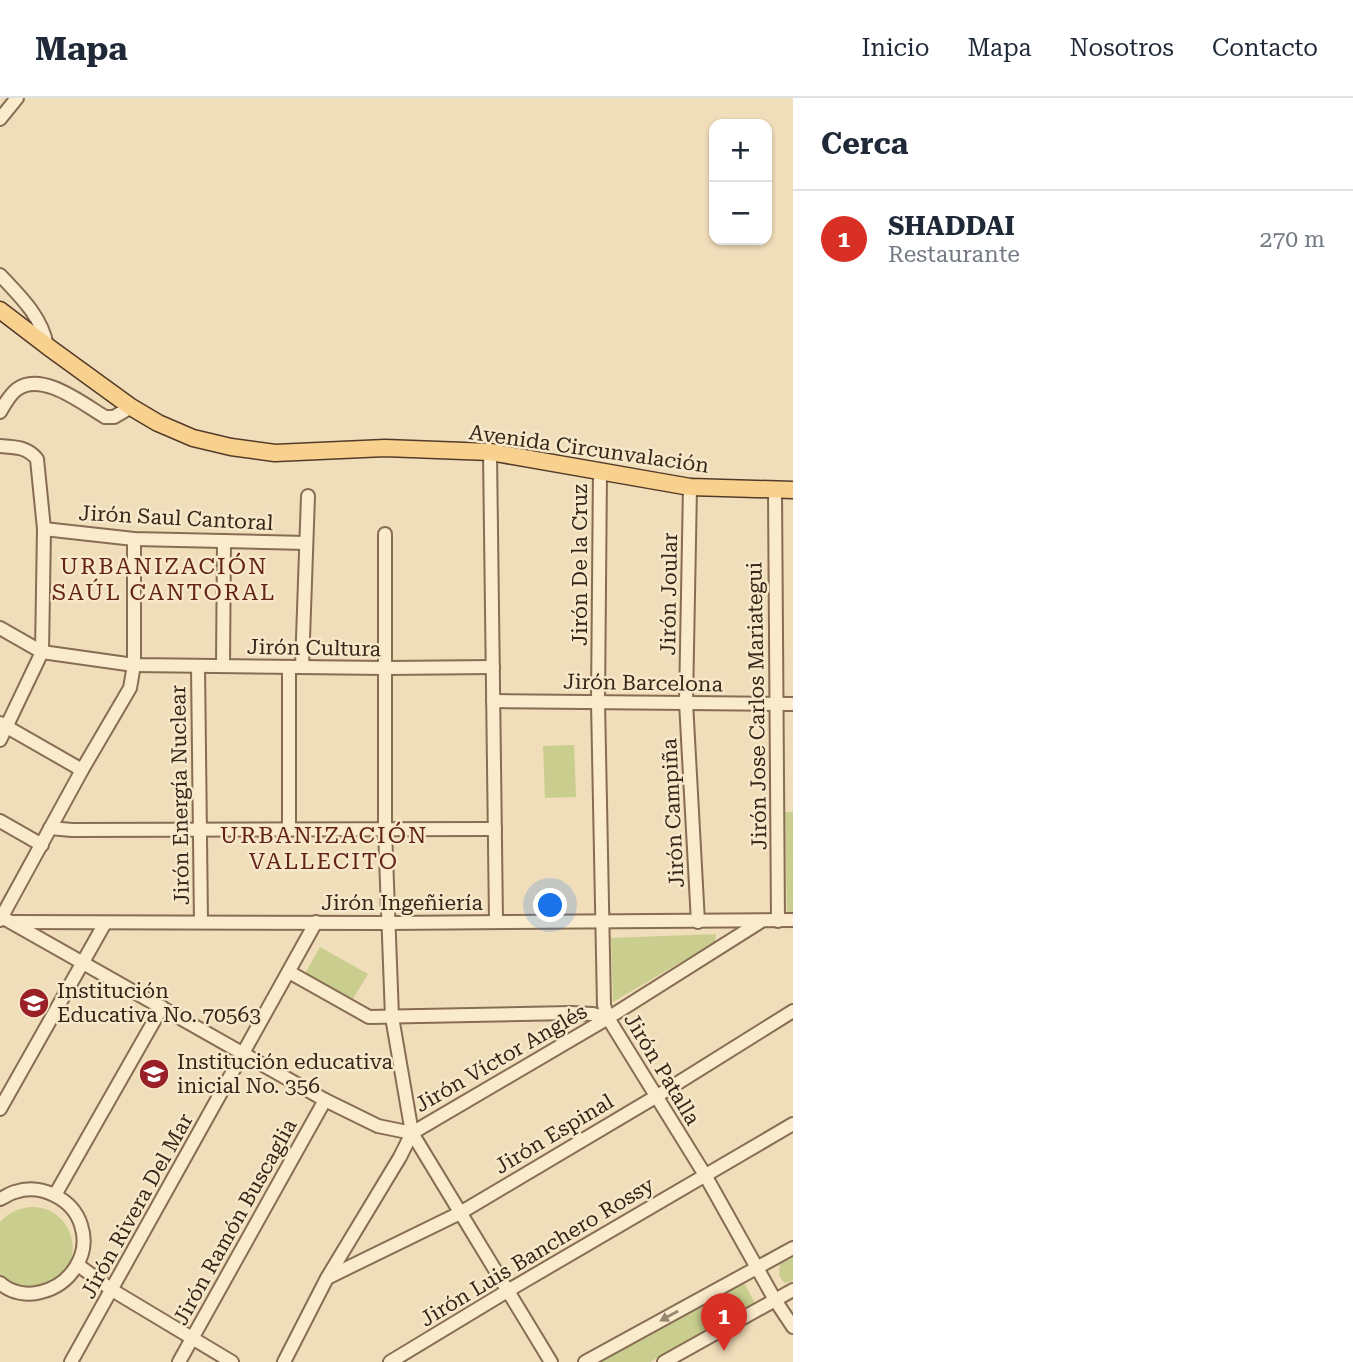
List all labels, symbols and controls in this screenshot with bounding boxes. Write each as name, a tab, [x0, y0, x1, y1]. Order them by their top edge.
text: Mapa	[35, 29, 128, 68]
text: Inicio	[861, 34, 929, 62]
text: Mapa	[967, 34, 1032, 62]
text: Nosotros	[1070, 34, 1174, 62]
text: Contacto	[1212, 34, 1318, 62]
map controls	[709, 119, 772, 245]
button: +	[709, 119, 772, 182]
text: Cerca	[821, 126, 908, 161]
button: −	[709, 182, 772, 245]
text: SHADDAI	[888, 211, 1015, 241]
text: 1	[838, 226, 850, 253]
text: 270 m	[1260, 226, 1325, 253]
text: Restaurante	[888, 241, 1020, 268]
street label: Avenida Circunvalación	[468, 420, 711, 478]
street label: Jirón De la Cruz	[568, 484, 592, 646]
street label: Jirón Saul Cantoral	[78, 501, 274, 535]
street label: Jirón Joular	[656, 532, 682, 656]
district label: URBANIZACIÓN SAÚL CANTORAL	[52, 552, 276, 606]
street label: Jirón Jose Carlos Mariategui	[742, 561, 772, 850]
street label: Jirón Cultura	[247, 635, 382, 661]
street label: Jirón Barcelona	[563, 670, 724, 696]
street label: Jirón Energía Nuclear	[166, 684, 194, 905]
street label: Jirón Campiña	[657, 737, 689, 888]
district label: URBANIZACIÓN VALLECITO	[220, 821, 428, 875]
your location	[533, 888, 567, 922]
street label: Jirón Ingeñiería	[321, 891, 483, 915]
place label: Institución Educativa No. 70563	[57, 979, 261, 1027]
school or university icon: Institución Educativa No. 70563	[17, 986, 51, 1020]
street label: Jirón Víctor Anglés	[411, 999, 591, 1117]
street label: Jirón Patalla	[619, 1009, 705, 1130]
place label: Institución educativa inicial No. 356	[177, 1050, 393, 1098]
school or university icon: Institución educativa inicial No. 356	[137, 1057, 171, 1091]
street label: Jirón Espinal	[490, 1089, 618, 1179]
street label: Jirón Rivera Del Mar	[76, 1109, 198, 1303]
street label: Jirón Ramón Buscaglia	[168, 1114, 302, 1329]
street label: Jirón Luis Banchero Rossy	[416, 1172, 659, 1331]
pin: 1	[701, 1293, 747, 1351]
one-way arrow	[659, 1310, 679, 1322]

